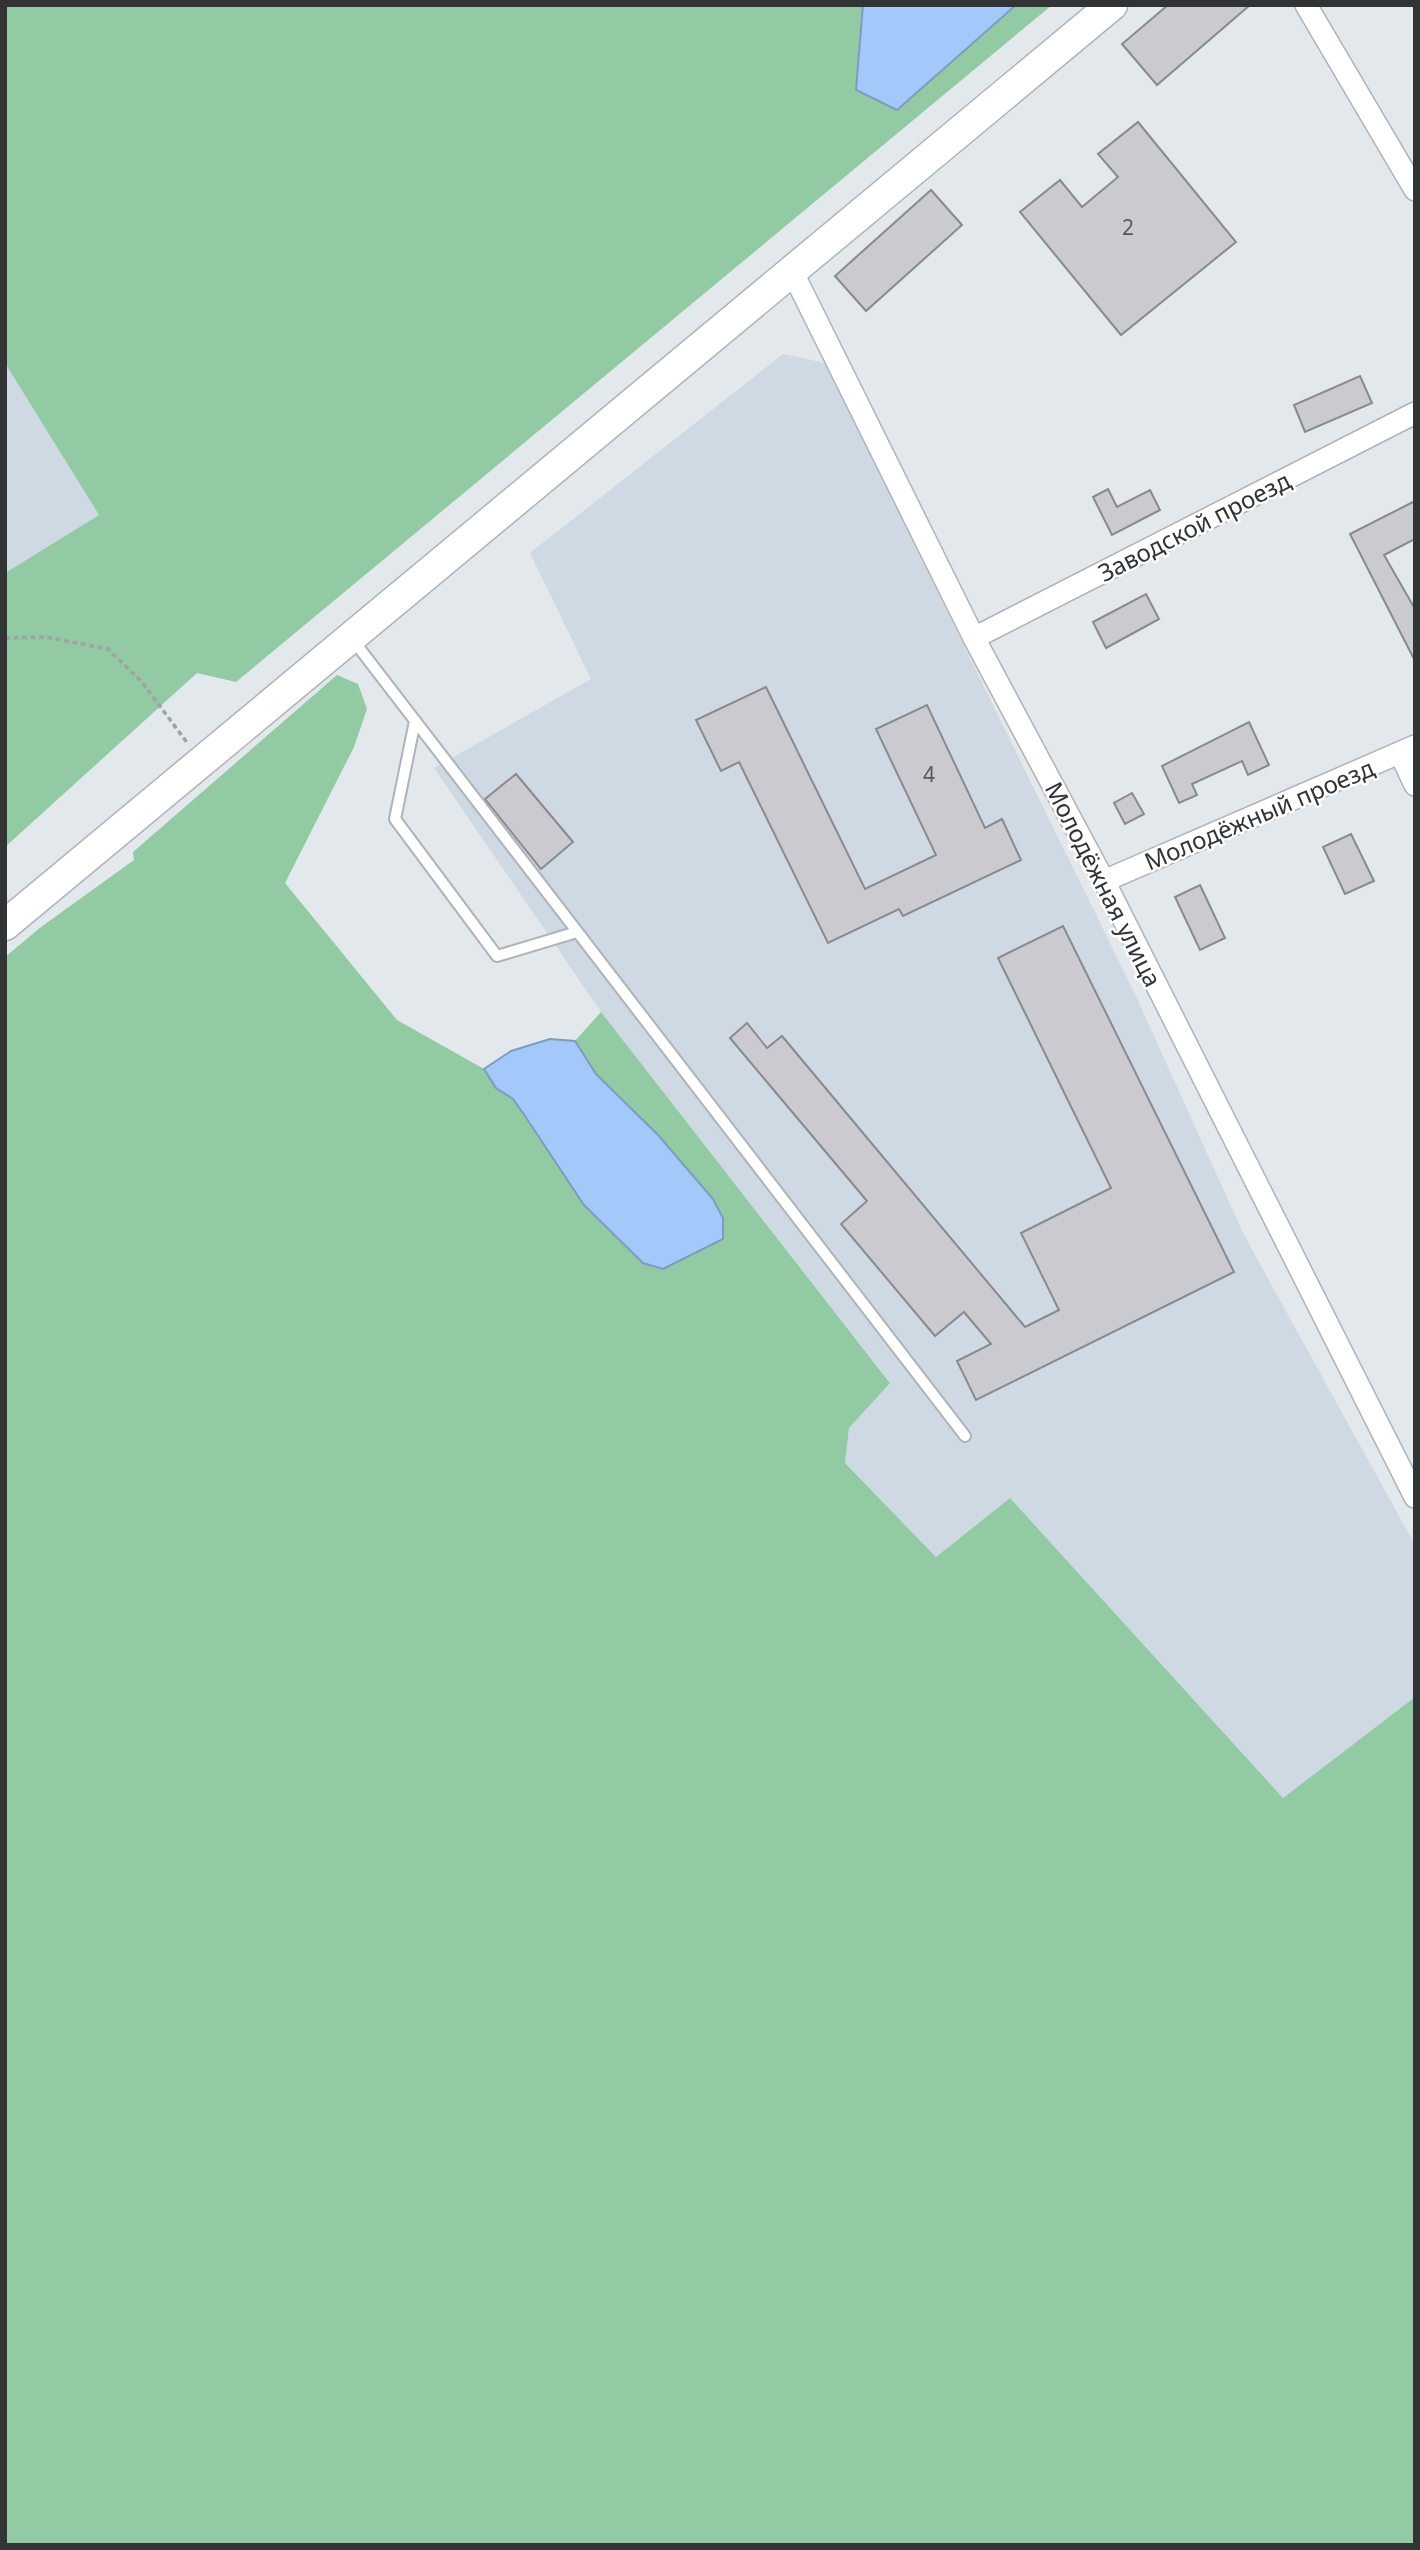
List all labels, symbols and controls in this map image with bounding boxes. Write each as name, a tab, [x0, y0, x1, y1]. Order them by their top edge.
house number: 2	[1122, 213, 1134, 241]
street label: Заводской проезд	[1092, 463, 1296, 589]
street label: Молодёжный проезд	[1139, 750, 1379, 877]
house number: 4	[923, 760, 935, 788]
street label: Молодёжная улица	[1038, 776, 1170, 992]

